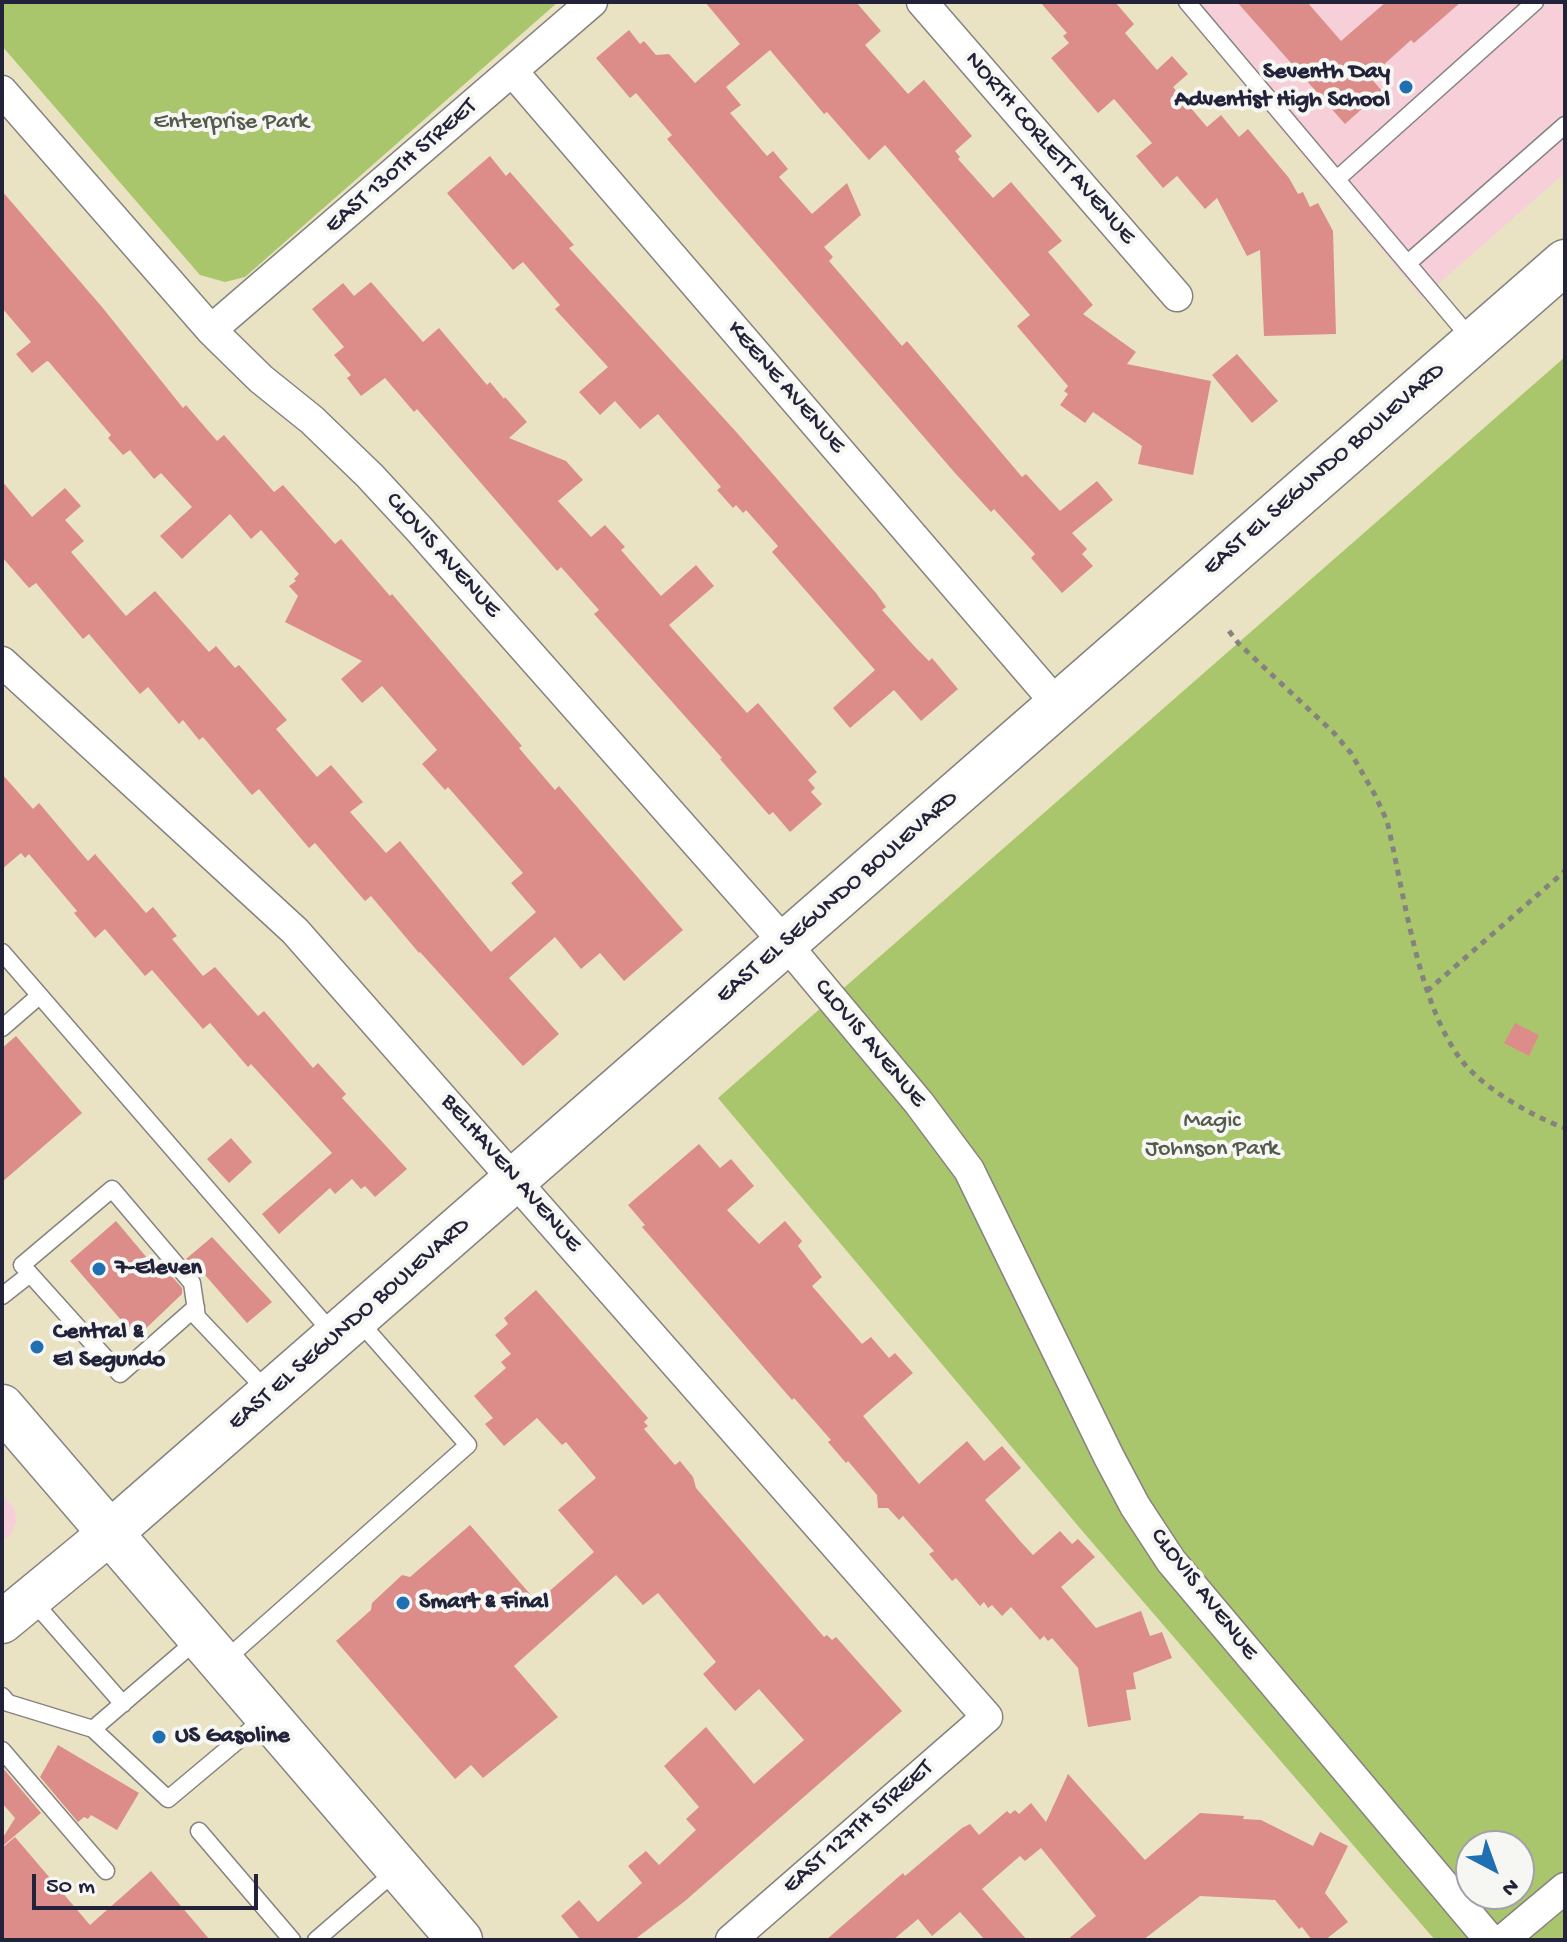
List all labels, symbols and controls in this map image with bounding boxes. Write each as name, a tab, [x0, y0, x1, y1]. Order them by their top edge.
street label: NORTH CORLETT AVENUE	[957, 47, 1141, 251]
place label: Seventh Day Adventist High School	[1175, 59, 1390, 115]
marker: Seventh Day Adventist High School	[1397, 78, 1415, 96]
street label: EAST 130TH STREET	[320, 93, 484, 241]
park label: Enterprise Park	[153, 109, 309, 137]
street label: KEENE AVENUE	[720, 316, 850, 460]
street label: EAST EL SEGUNDO BOULEVARD	[1198, 357, 1452, 583]
street label: CLOVIS AVENUE	[378, 487, 506, 625]
street label: EAST EL SEGUNDO BOULEVARD	[711, 785, 965, 1011]
street label: CLOVIS AVENUE	[807, 974, 931, 1114]
street label: BELHAVEN AVENUE	[433, 1089, 587, 1259]
park label: Magic Johnson Park	[1145, 1108, 1279, 1164]
street label: EAST EL SEGUNDO BOULEVARD	[223, 1212, 477, 1438]
place label: 7-Eleven	[115, 1255, 202, 1283]
marker: 7-Eleven	[90, 1260, 108, 1278]
place label: Central & El Segundo	[53, 1319, 165, 1375]
marker: Central & El Segundo	[28, 1338, 46, 1356]
street label: CLOVIS AVENUE	[1143, 1523, 1263, 1667]
place label: Smart & Final	[419, 1589, 549, 1617]
marker: Smart & Final	[394, 1594, 412, 1612]
place label: US Gasoline	[175, 1723, 290, 1751]
marker: US Gasoline	[150, 1728, 168, 1746]
street label: EAST 127TH STREET	[778, 1755, 940, 1901]
north arrow	[1455, 1830, 1535, 1910]
scale bar	[36, 1858, 262, 1908]
text: N	[1495, 1872, 1523, 1901]
text: 50 m	[46, 1873, 95, 1902]

